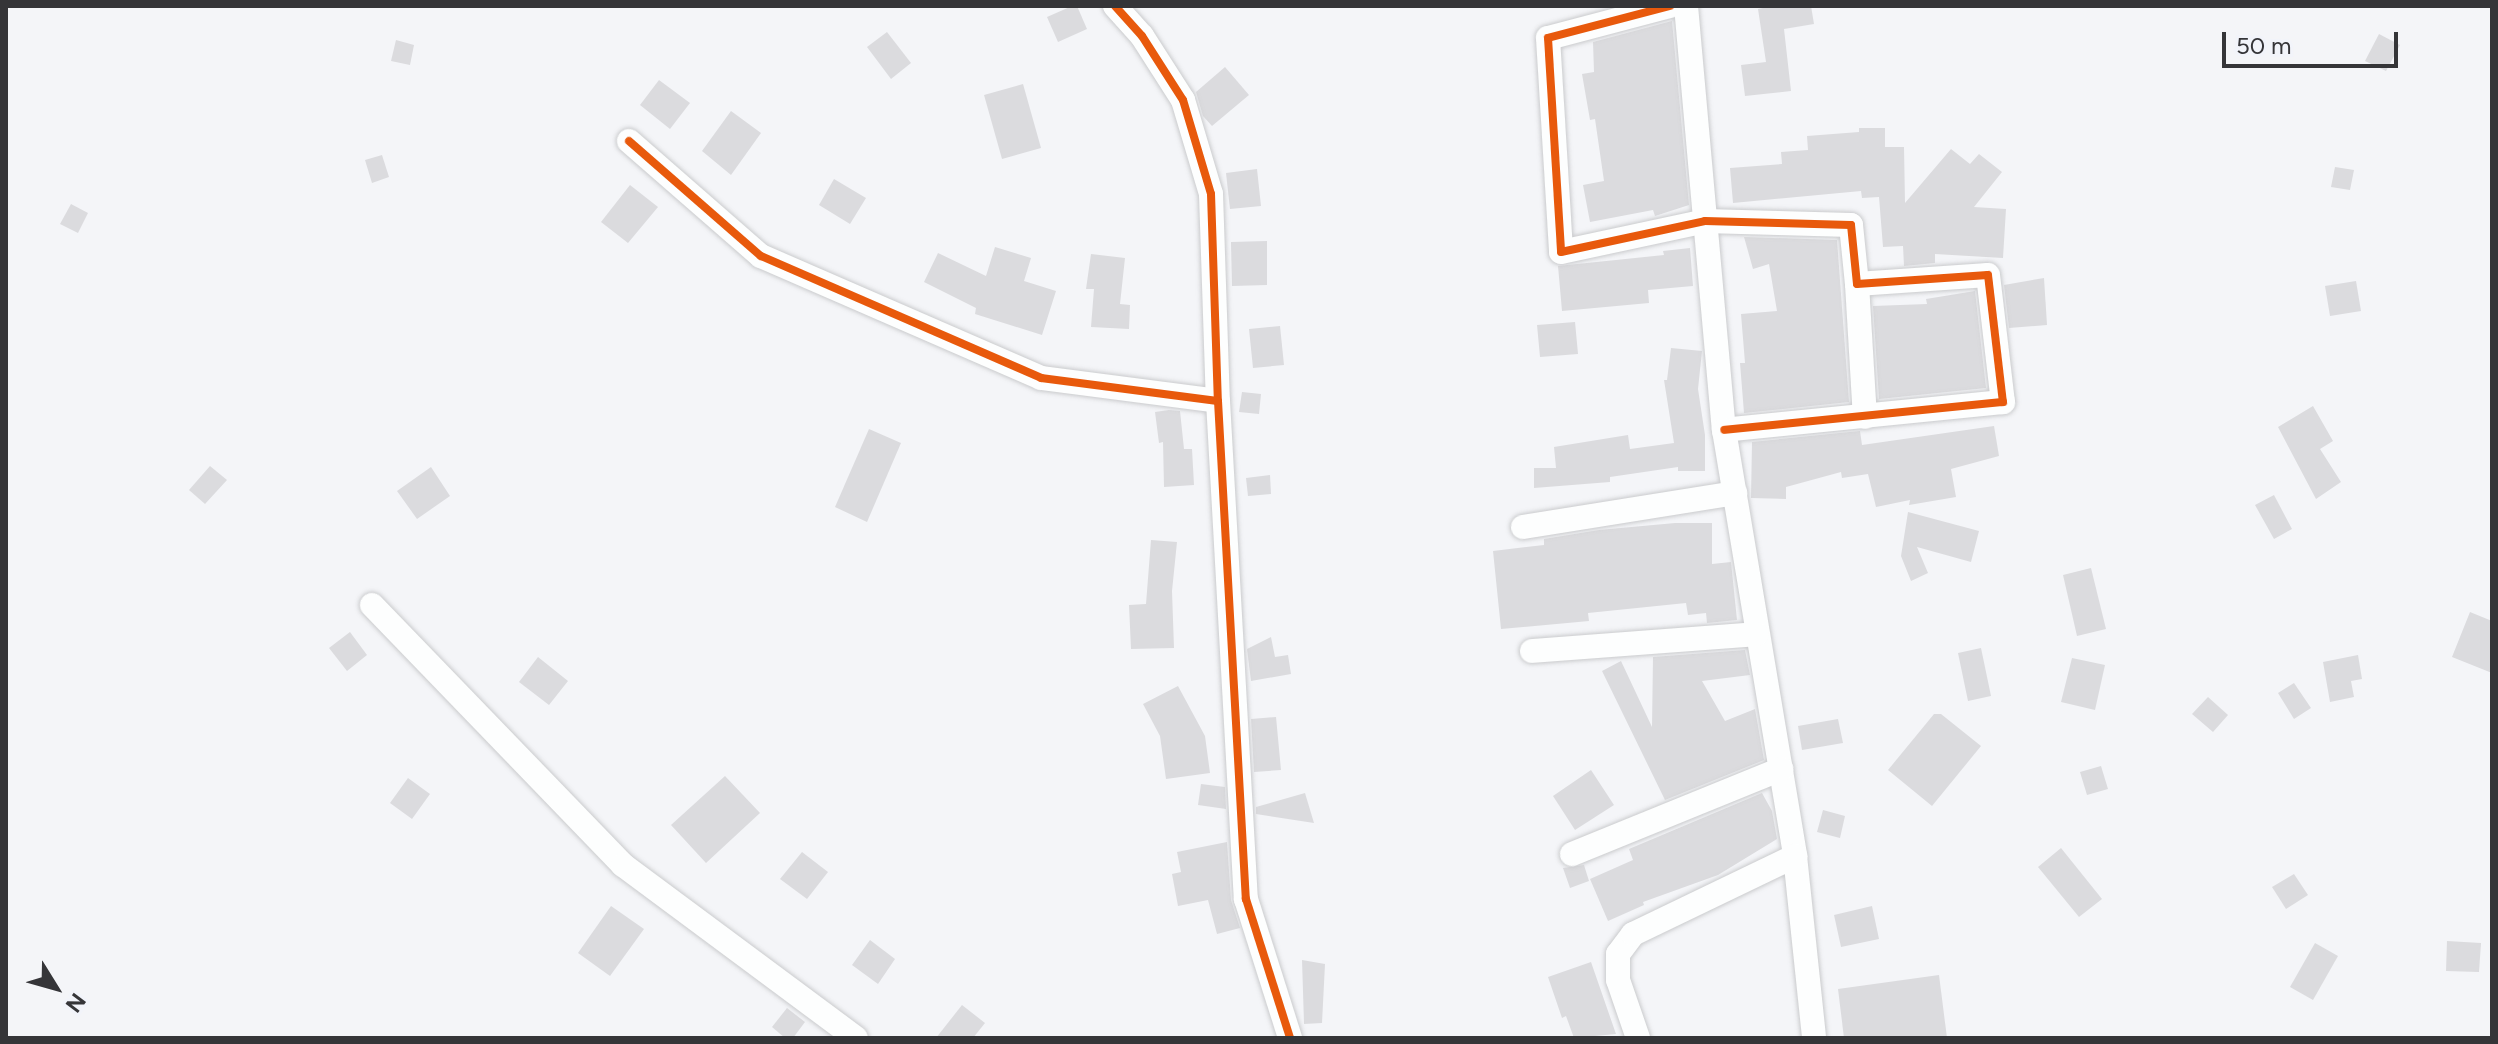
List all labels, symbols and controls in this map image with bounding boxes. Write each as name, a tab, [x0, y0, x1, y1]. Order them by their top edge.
scale bar	[2226, 16, 2402, 66]
text: 50 m	[2236, 31, 2292, 60]
north arrow	[16, 948, 96, 1028]
text: N	[60, 988, 91, 1018]

